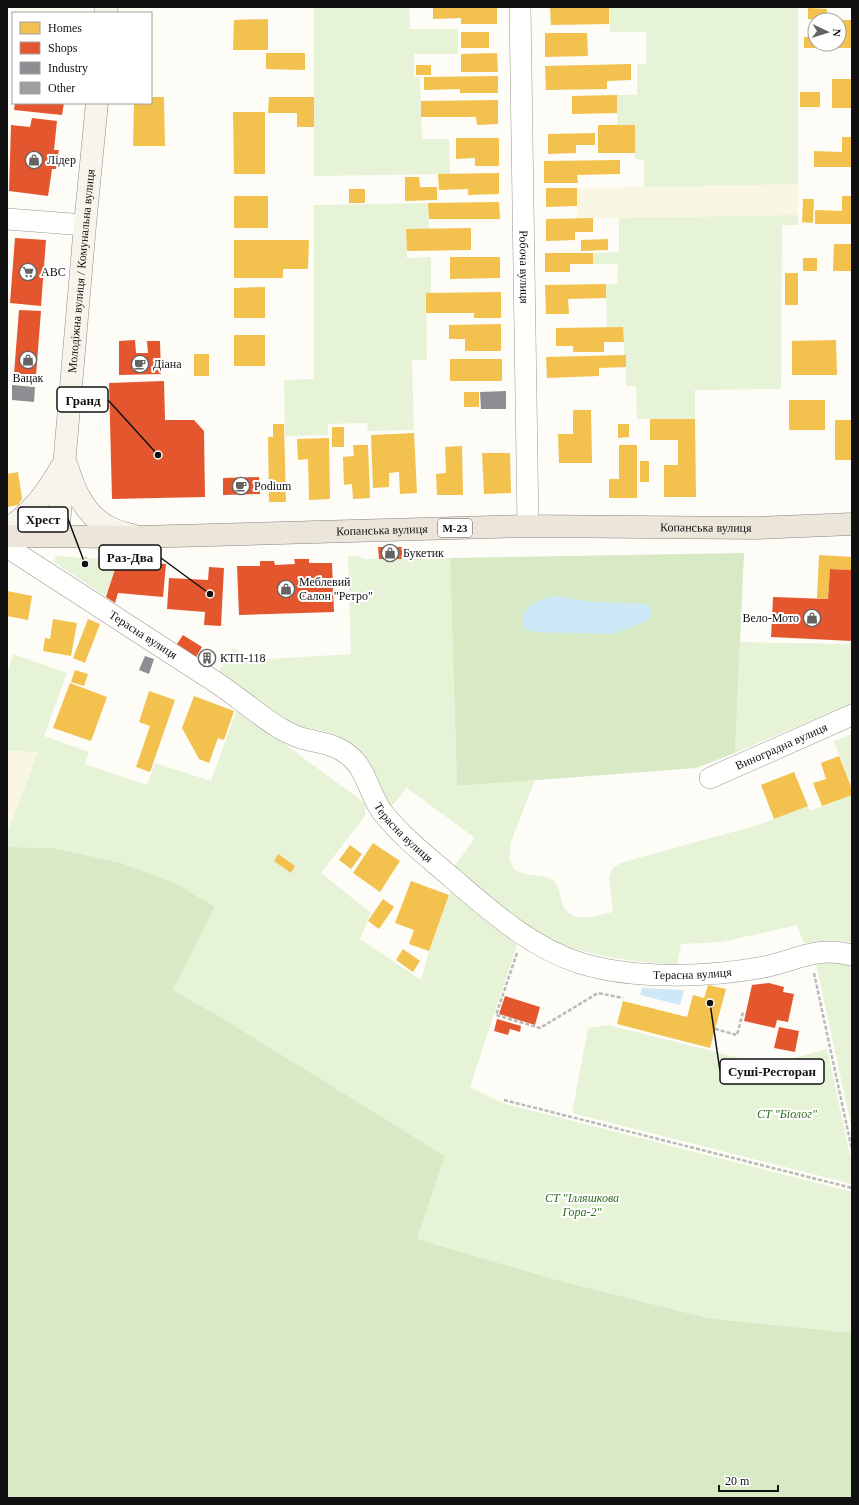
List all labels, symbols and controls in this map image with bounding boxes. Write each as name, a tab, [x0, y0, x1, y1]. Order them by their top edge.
legend	[12, 12, 152, 104]
north arrow	[807, 12, 847, 52]
text: Homes	[48, 21, 82, 35]
text: N	[831, 28, 843, 37]
text: Shops	[48, 41, 78, 55]
text: Industry	[48, 61, 88, 75]
text: Other	[48, 81, 75, 95]
shop icon: Лідер	[24, 150, 44, 170]
place label: Лідер	[47, 153, 76, 167]
street label: Молодіжна вулиця / Комунальна вулиця	[65, 168, 98, 374]
street label: Робоча вулиця	[516, 230, 532, 304]
supermarket icon: ABC	[18, 262, 38, 282]
place label: ABC	[41, 265, 66, 279]
shop icon: Вацак	[18, 350, 38, 370]
cafe icon: Діана	[130, 354, 150, 374]
place label: Діана	[153, 357, 182, 371]
place label: Вацак	[13, 371, 44, 385]
callout: Гранд	[57, 387, 108, 412]
text: Гранд	[65, 393, 101, 408]
cafe icon: Podium	[231, 476, 251, 496]
place label: Podium	[254, 479, 292, 493]
callout: Хрест	[18, 507, 68, 532]
text: Хрест	[26, 512, 61, 527]
road number: М-23	[438, 519, 472, 537]
street label: Копанська вулиця	[660, 520, 752, 535]
street label: Копанська вулиця	[336, 522, 428, 538]
shop icon: Букетик	[380, 543, 400, 563]
callout: Раз-Два	[99, 545, 161, 570]
place label: Букетик	[403, 546, 444, 560]
text: Раз-Два	[107, 550, 154, 565]
place label: Меблевий Салон "Ретро"	[299, 575, 373, 603]
shop icon: Меблевий Салон "Ретро"	[276, 579, 296, 599]
street label: Терасна вулиця	[106, 608, 180, 662]
shop icon: Вело-Мото	[802, 608, 822, 628]
place label: Вело-Мото	[742, 611, 799, 625]
building icon: КТП-118	[197, 648, 217, 668]
place label: КТП-118	[220, 651, 266, 665]
street label: Виноградна вулиця	[733, 720, 830, 773]
street label: Терасна вулиця	[371, 800, 436, 866]
street label: Терасна вулиця	[653, 965, 733, 982]
callout: Суші-Ресторан	[720, 1059, 824, 1084]
text: Суші-Ресторан	[728, 1064, 816, 1079]
park label: СТ "Біолог"	[757, 1107, 818, 1121]
park label: СТ "Ілляшкова Гора-2"	[545, 1191, 619, 1219]
scale bar	[719, 1467, 778, 1493]
text: 20 m	[725, 1474, 750, 1488]

